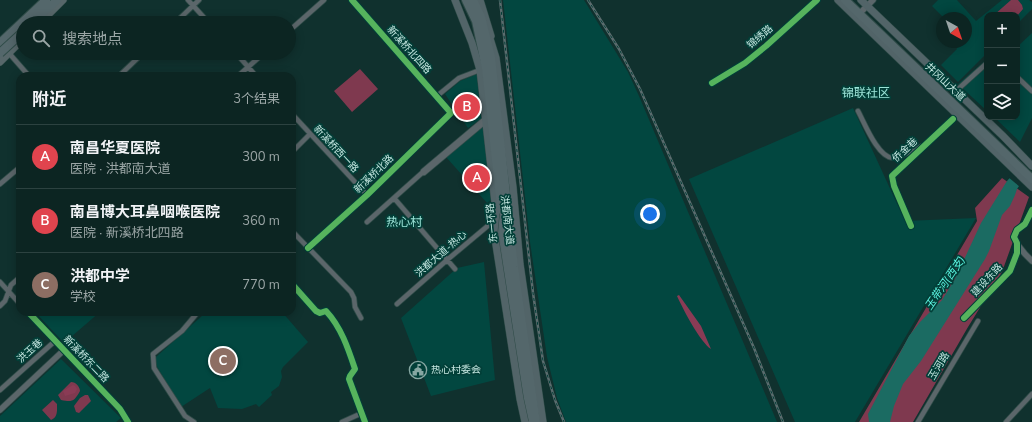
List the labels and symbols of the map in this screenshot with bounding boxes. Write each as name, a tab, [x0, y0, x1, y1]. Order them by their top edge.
north arrow	[936, 12, 972, 48]
street label: 锦绣路	[744, 22, 776, 52]
street label: 新溪桥北四路	[384, 23, 434, 77]
street label: 井冈山大道	[922, 60, 968, 104]
district label: 锦联社区	[842, 85, 890, 101]
pin: B	[454, 92, 480, 122]
street label: 新溪桥西一路	[310, 122, 362, 176]
street label: 侨金巷	[889, 135, 921, 166]
street label: 新溪桥北路	[351, 152, 397, 196]
pin: A	[464, 163, 490, 193]
street label: 洪都南大道	[497, 194, 517, 246]
street label: 东一环路	[483, 202, 501, 244]
your location	[640, 204, 660, 224]
district label: 热心村	[386, 214, 423, 230]
street label: 洪都大道-热心	[412, 228, 470, 280]
water label: 玉带河(西支)	[921, 253, 969, 313]
street label: 建设东路	[968, 261, 1006, 299]
street label: 新溪桥东二路	[60, 333, 112, 385]
street label: 洪玉巷	[14, 336, 46, 366]
pin: C	[210, 346, 236, 376]
street label: 玉河路	[925, 350, 953, 382]
public building icon: 热心村委会	[408, 360, 428, 380]
place label: 热心村委会	[431, 363, 481, 377]

